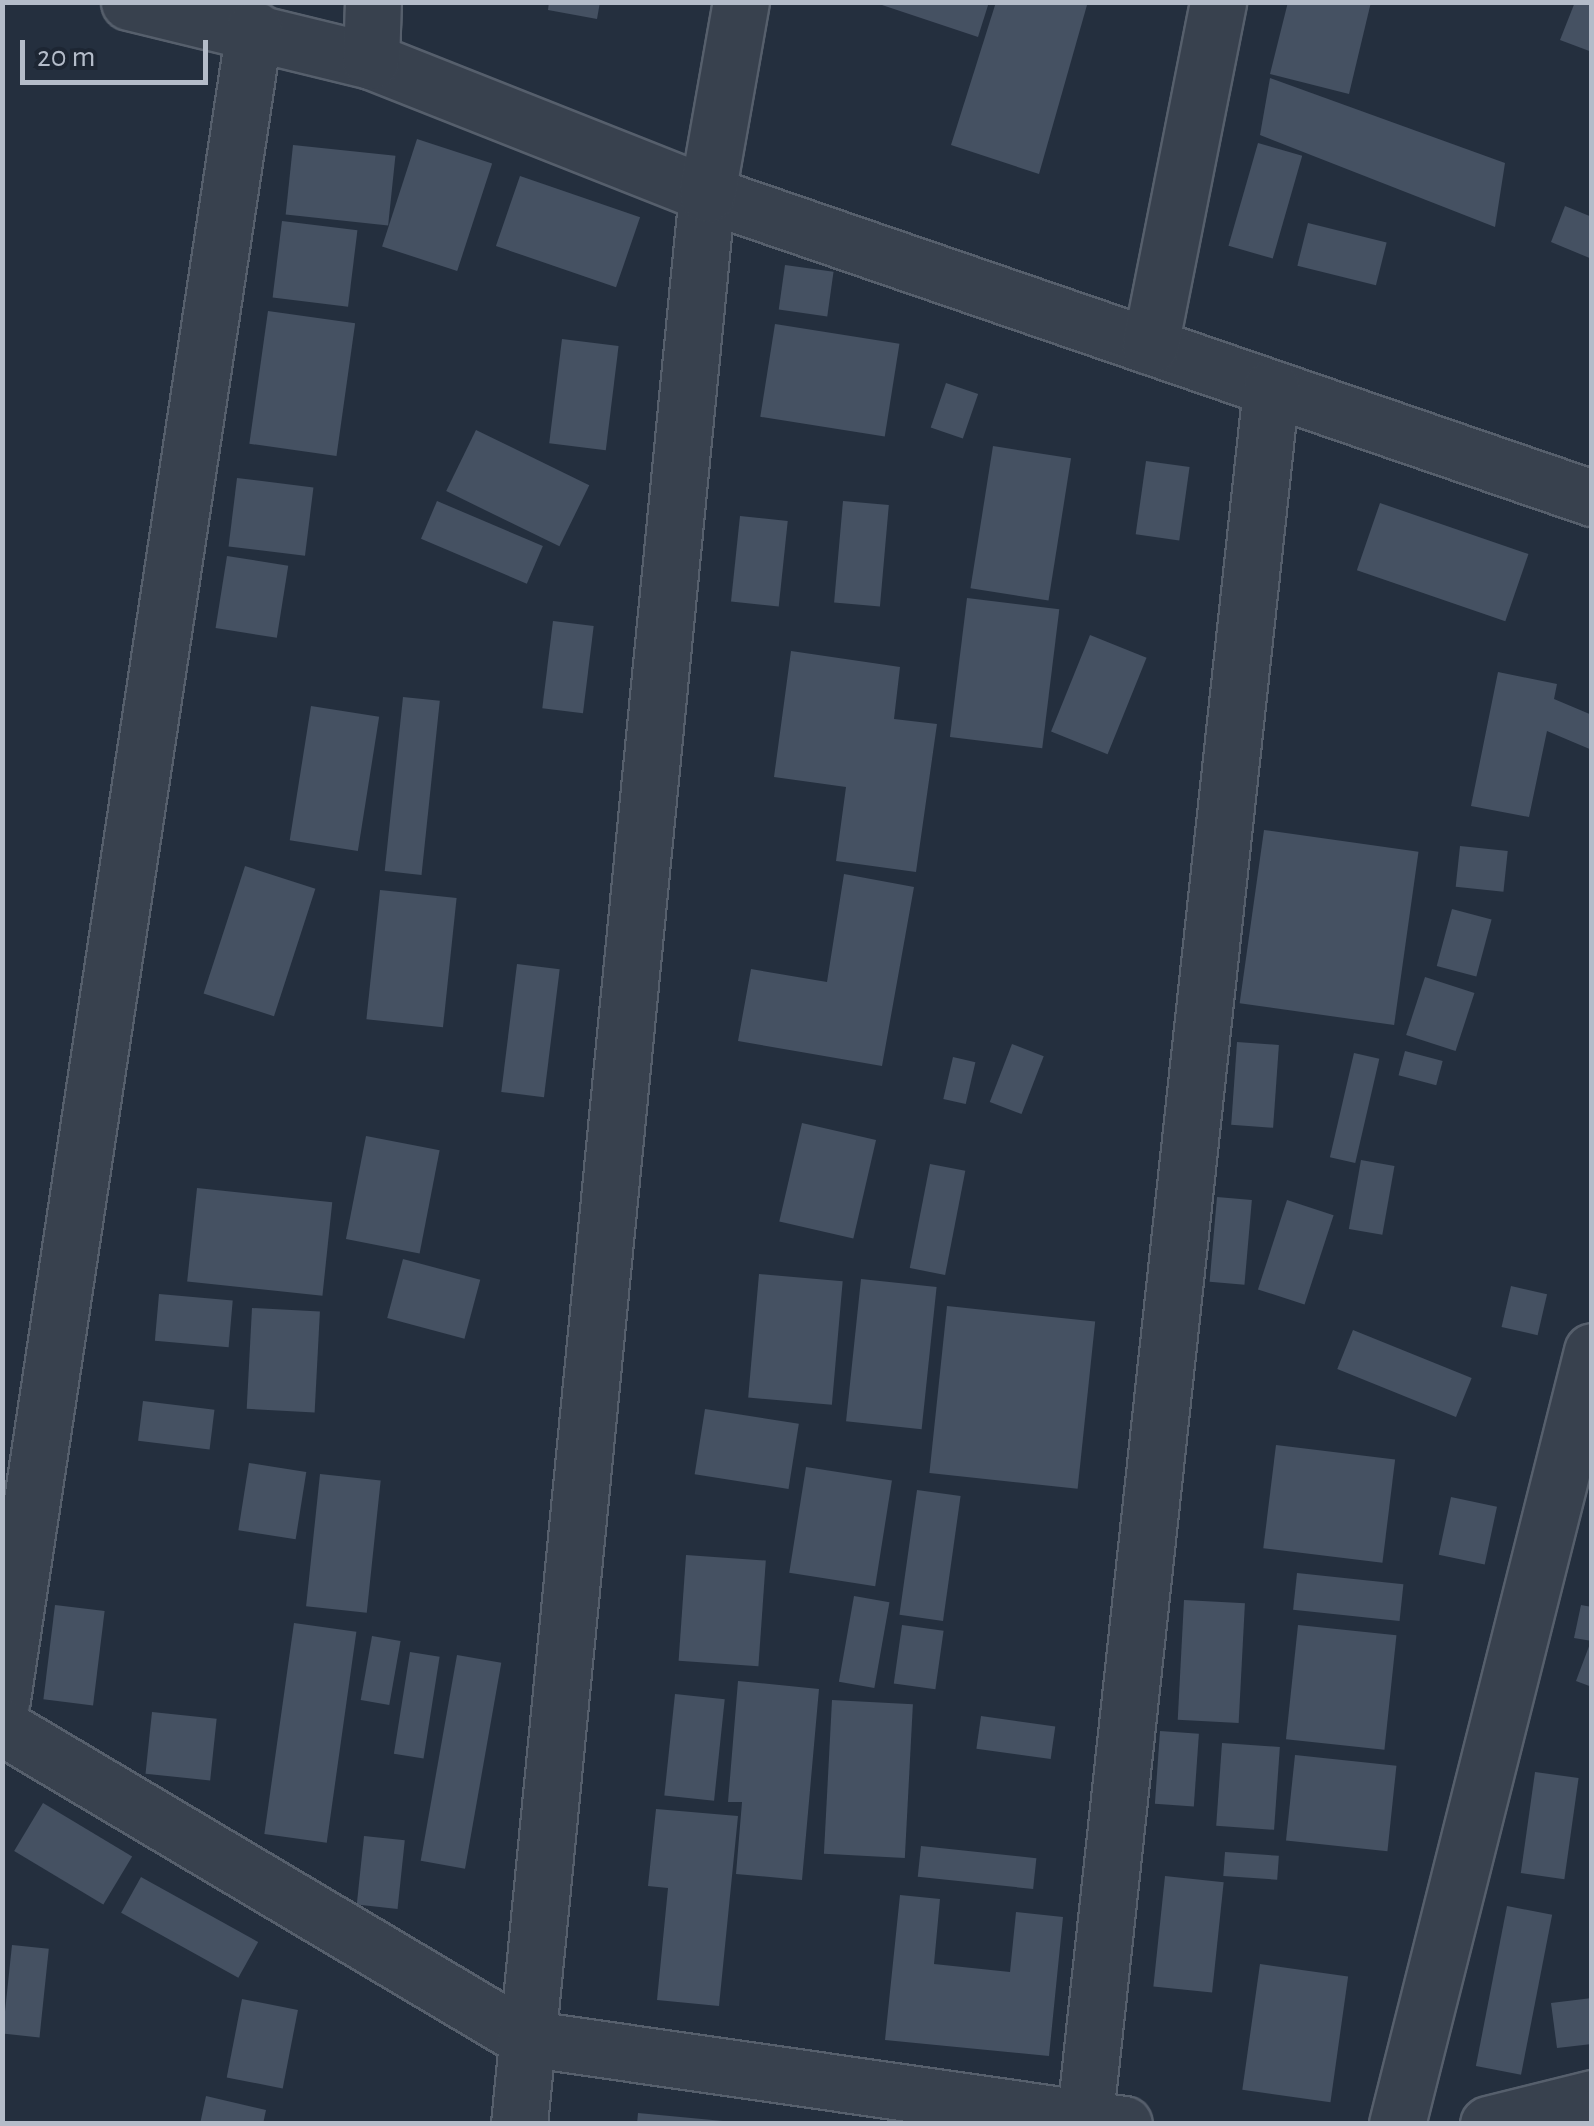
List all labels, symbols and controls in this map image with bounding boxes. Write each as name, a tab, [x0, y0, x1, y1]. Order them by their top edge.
scale bar	[25, 20, 212, 82]
text: 20 m	[37, 42, 95, 72]

